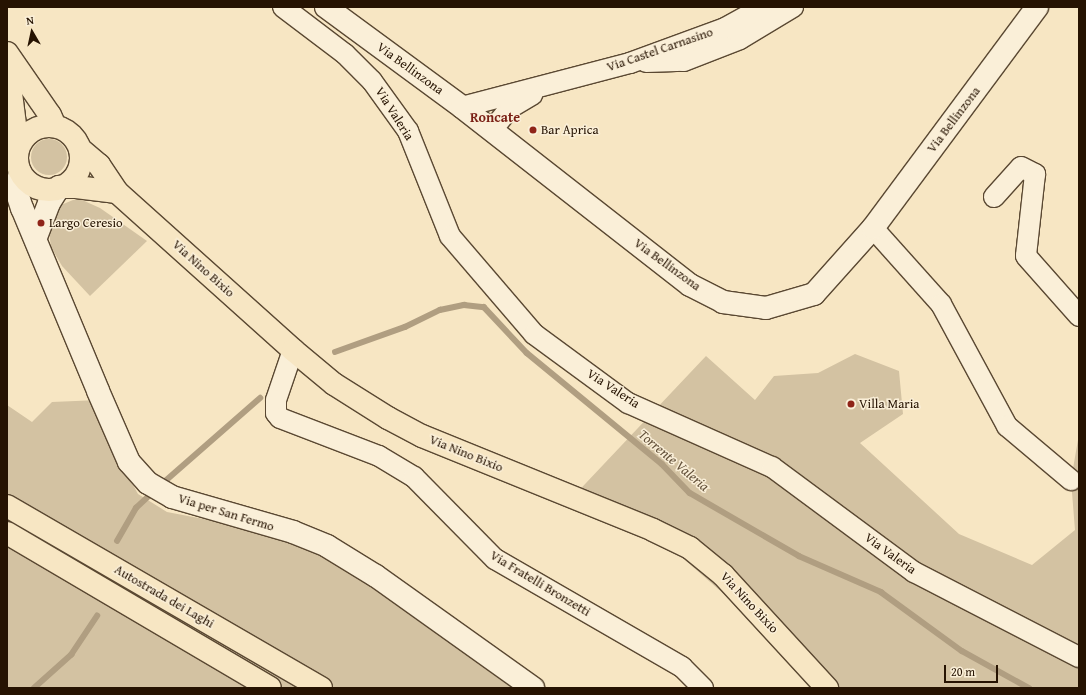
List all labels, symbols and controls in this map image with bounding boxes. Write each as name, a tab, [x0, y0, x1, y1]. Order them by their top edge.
north arrow	[12, 12, 52, 52]
text: N	[25, 12, 35, 29]
street label: Via Castel Carnasino	[605, 24, 715, 76]
street label: Via Bellinzona	[374, 40, 446, 98]
street label: Via Valeria	[371, 84, 417, 144]
street label: Via Bellinzona	[924, 84, 984, 156]
district label: Roncate	[470, 109, 520, 125]
place label: Bar Aprica	[541, 122, 599, 138]
marker: Bar Aprica	[528, 125, 538, 135]
place label: Largo Ceresio	[49, 215, 123, 231]
marker: Largo Ceresio	[36, 218, 46, 228]
street label: Via Bellinzona	[631, 236, 703, 294]
street label: Via Nino Bixio	[169, 237, 237, 301]
street label: Via Valeria	[584, 366, 642, 412]
place label: Villa Maria	[859, 396, 919, 412]
marker: Villa Maria	[846, 399, 856, 409]
water label: Torrente Valeria	[635, 426, 713, 494]
street label: Via Nino Bixio	[427, 432, 505, 476]
street label: Via per San Fermo	[176, 491, 276, 535]
street label: Via Valeria	[861, 530, 919, 578]
street label: Via Fratelli Bronzetti	[487, 548, 593, 620]
street label: Autostrada dei Laghi	[111, 562, 217, 632]
street label: Via Nino Bixio	[717, 569, 781, 637]
scale bar	[946, 657, 1000, 683]
text: 20 m	[951, 663, 975, 680]

